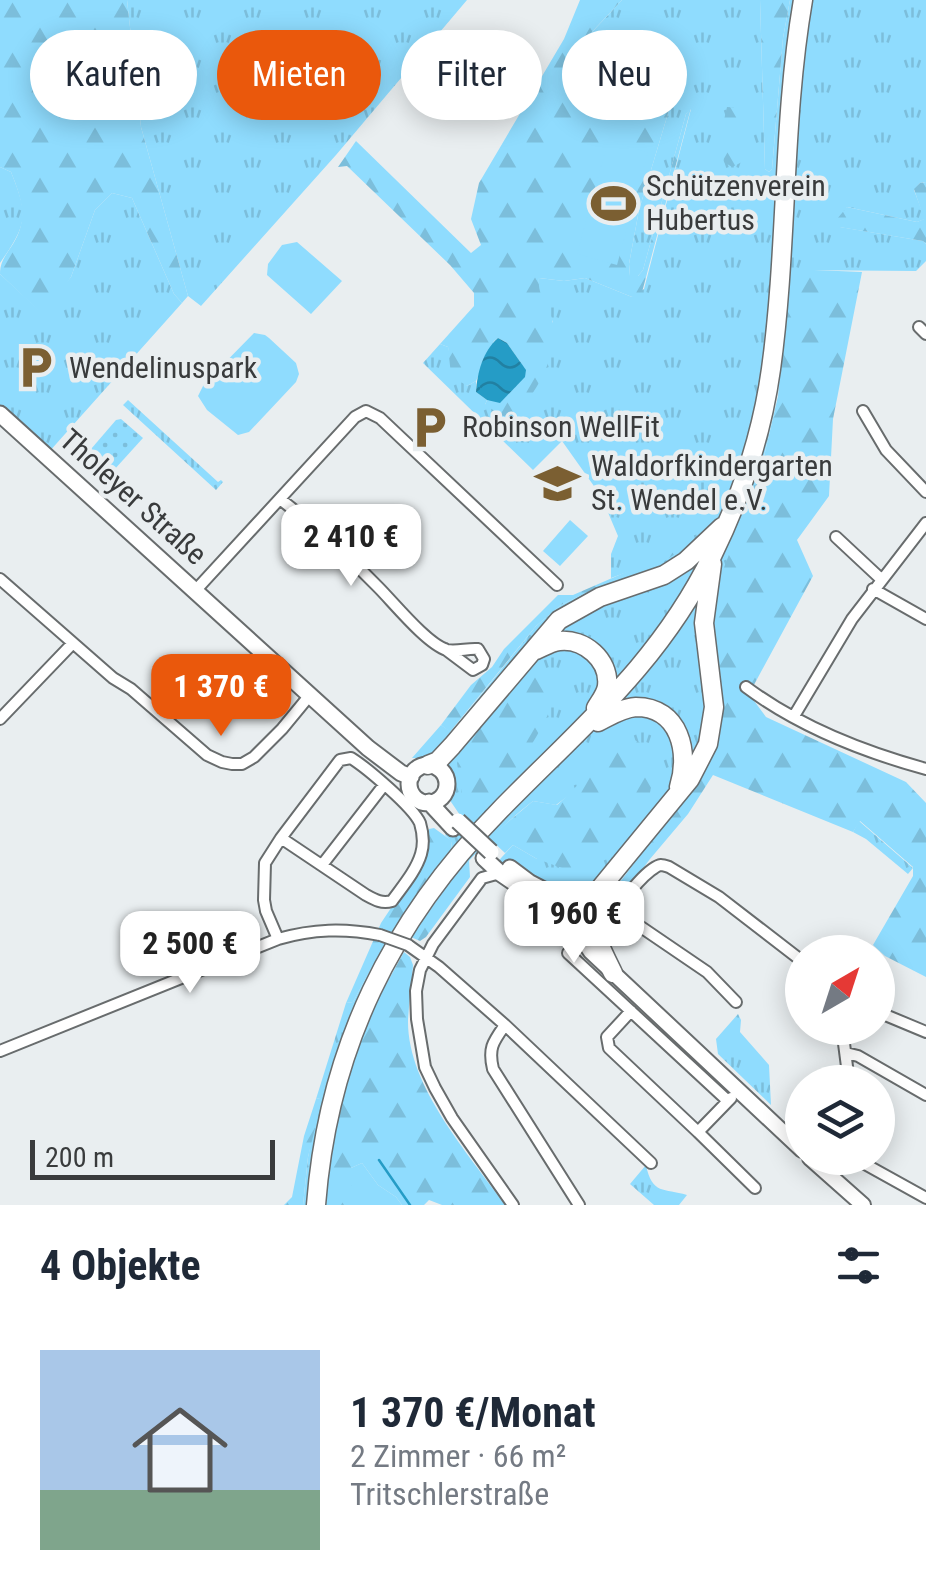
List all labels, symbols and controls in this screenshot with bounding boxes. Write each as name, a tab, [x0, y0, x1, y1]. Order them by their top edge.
chip: Kaufen	[30, 30, 197, 120]
chip: Mieten	[217, 30, 381, 120]
chip: Filter	[401, 30, 542, 120]
chip: Neu	[562, 30, 687, 120]
place label: Schützenverein Hubertus	[646, 168, 826, 237]
sports icon: Schützenverein Hubertus	[589, 179, 637, 227]
parking icon: Wendelinuspark	[12, 344, 60, 392]
place label: Wendelinuspark	[69, 350, 258, 385]
parking icon: Robinson WellFit	[405, 403, 453, 451]
place label: Robinson WellFit	[462, 409, 660, 444]
street label: Tholeyer Straße	[53, 422, 214, 572]
place label: Waldorfkindergarten St. Wendel e.V.	[591, 448, 833, 517]
school or university icon: Waldorfkindergarten St. Wendel e.V.	[534, 459, 582, 507]
pin: 2 410 €	[259, 504, 443, 589]
text: 2 410 €	[303, 517, 399, 555]
pin: 1 370 €	[129, 654, 313, 739]
text: 1 370 €	[173, 667, 269, 705]
pin: 1 960 €	[482, 881, 666, 966]
text: 1 960 €	[526, 894, 622, 932]
pin: 2 500 €	[98, 911, 282, 996]
text: 2 500 €	[142, 924, 238, 962]
north arrow	[785, 935, 895, 1045]
map controls	[785, 935, 895, 1175]
button: layers	[785, 1065, 895, 1175]
scale bar	[30, 1135, 275, 1180]
text: 200 m	[45, 1141, 114, 1174]
icon: filters	[831, 1238, 886, 1293]
text: 4 Objekte	[40, 1241, 201, 1290]
text: 1 370 €/Monat	[350, 1388, 596, 1437]
icon: home	[120, 1390, 240, 1510]
text: 2 Zimmer · 66 m²	[350, 1437, 566, 1475]
text: Tritschlerstraße	[350, 1475, 549, 1513]

